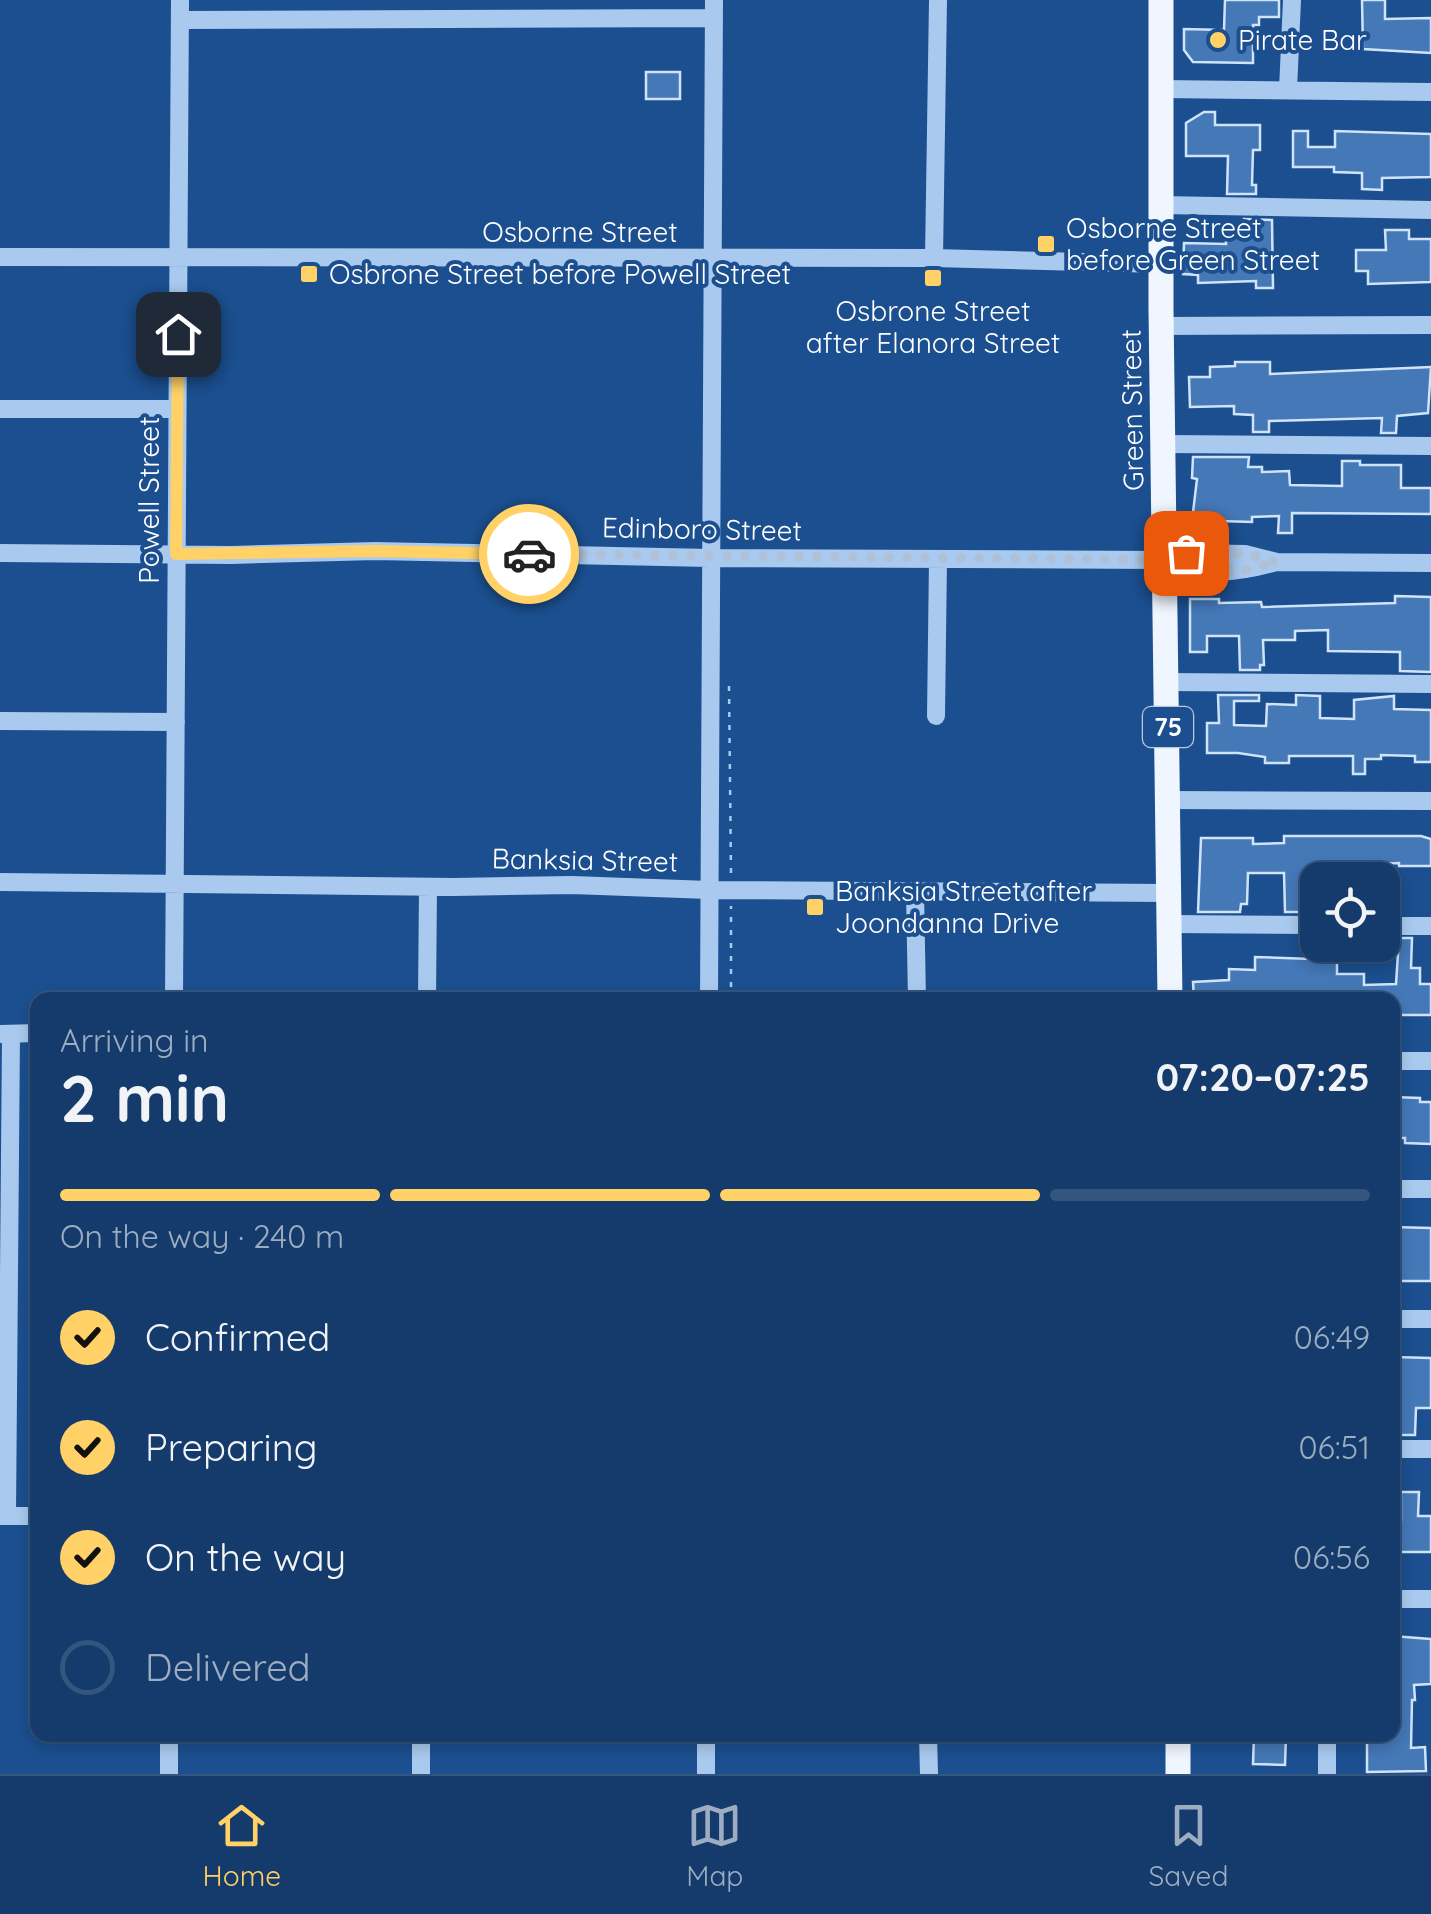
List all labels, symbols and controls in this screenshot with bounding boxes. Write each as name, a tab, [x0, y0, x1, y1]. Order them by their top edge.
place label: Pirate Bar	[1238, 22, 1367, 57]
marker: Pirate Bar	[1207, 29, 1229, 51]
place label: Osborne Street before Green Street	[1066, 210, 1320, 277]
street label: Osborne Street	[482, 214, 678, 249]
marker: Osborne Street before Green Street	[1035, 233, 1057, 255]
place label: Osbrone Street before Powell Street	[329, 256, 791, 291]
marker: Osbrone Street before Powell Street	[298, 263, 320, 285]
marker: Osbrone Street after Elanora Street	[922, 267, 944, 289]
pin	[136, 292, 221, 377]
place label: Osbrone Street after Elanora Street	[806, 293, 1060, 360]
icon: home	[151, 307, 206, 362]
street label: Green Street	[1113, 329, 1150, 491]
street label: Powell Street	[131, 416, 166, 584]
courier	[479, 504, 579, 604]
street label: Edinboro Street	[602, 509, 802, 548]
pin	[1144, 511, 1229, 596]
icon: bag	[1159, 526, 1214, 581]
icon: car	[502, 527, 557, 582]
road number: 75	[1143, 707, 1193, 747]
street label: Banksia Street	[491, 840, 679, 879]
map controls	[1300, 862, 1400, 962]
button: locate	[1300, 862, 1400, 962]
place label: Banksia Street after Joondanna Drive	[835, 873, 1092, 940]
marker: Banksia Street after Joondanna Drive	[804, 896, 826, 918]
text: Arriving in	[60, 1020, 209, 1060]
text: 07:20–07:25	[1156, 1053, 1370, 1101]
text: 2 min	[60, 1057, 229, 1138]
text: On the way · 240 m	[60, 1216, 344, 1256]
icon: check	[60, 1310, 115, 1365]
text: Confirmed	[145, 1313, 330, 1361]
text: 06:49	[1294, 1317, 1370, 1357]
icon: check	[60, 1420, 115, 1475]
text: Preparing	[145, 1423, 317, 1471]
text: 06:51	[1298, 1427, 1370, 1467]
icon: check	[60, 1530, 115, 1585]
text: On the way	[145, 1533, 346, 1581]
text: 06:56	[1293, 1537, 1370, 1577]
text: Delivered	[145, 1643, 311, 1691]
tab: Home	[203, 1798, 281, 1893]
tab: Map	[686, 1798, 743, 1893]
tab: Saved	[1149, 1798, 1228, 1893]

